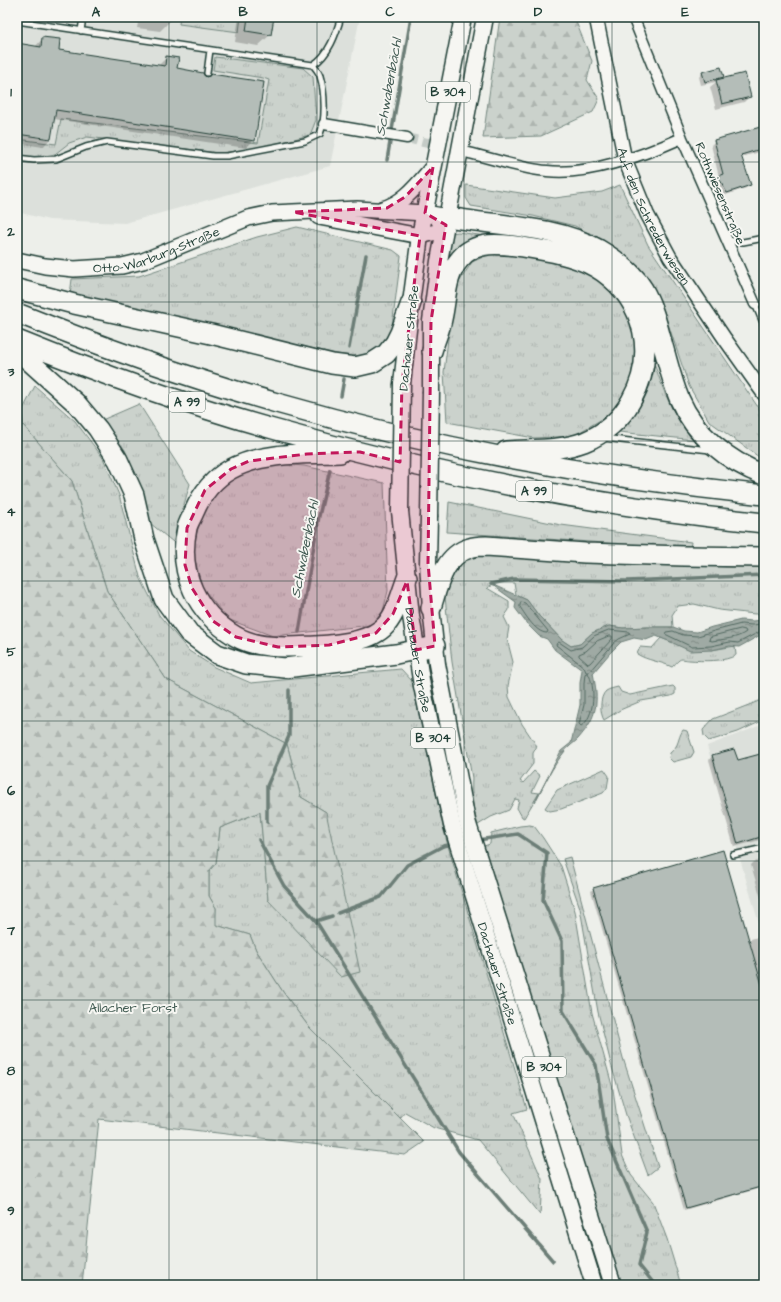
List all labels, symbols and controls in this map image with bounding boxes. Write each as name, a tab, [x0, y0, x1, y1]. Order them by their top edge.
text: A	[92, 3, 101, 21]
text: B	[238, 3, 248, 21]
text: C	[385, 3, 395, 21]
text: D	[534, 3, 543, 21]
text: E	[681, 3, 689, 21]
water label: Schwabenbächl	[371, 35, 408, 137]
road number: B 304	[426, 82, 470, 102]
text: 1	[10, 83, 12, 101]
street label: Rothwiesenstraße	[690, 139, 750, 247]
street label: Auf den Schrederwiesen	[613, 146, 695, 289]
text: 2	[6, 223, 15, 241]
street label: Otto-Warburg-Straße	[93, 223, 222, 278]
street label: Dachauer Straße	[395, 284, 423, 392]
text: 3	[7, 363, 15, 381]
road number: A 99	[169, 392, 205, 412]
road number: A 99	[516, 481, 552, 501]
water label: Schwabenbächl	[286, 497, 325, 600]
text: 4	[7, 503, 16, 521]
street label: Dachauer Straße	[400, 607, 435, 714]
text: 5	[6, 643, 16, 661]
road number: B 304	[411, 728, 455, 748]
text: 6	[7, 782, 16, 800]
street label: Dachauer Straße	[473, 920, 521, 1027]
text: 7	[6, 922, 16, 940]
park label: Allacher Forst	[89, 999, 178, 1017]
road number: B 304	[522, 1057, 566, 1077]
text: 8	[7, 1062, 16, 1080]
text: 9	[7, 1202, 15, 1220]

